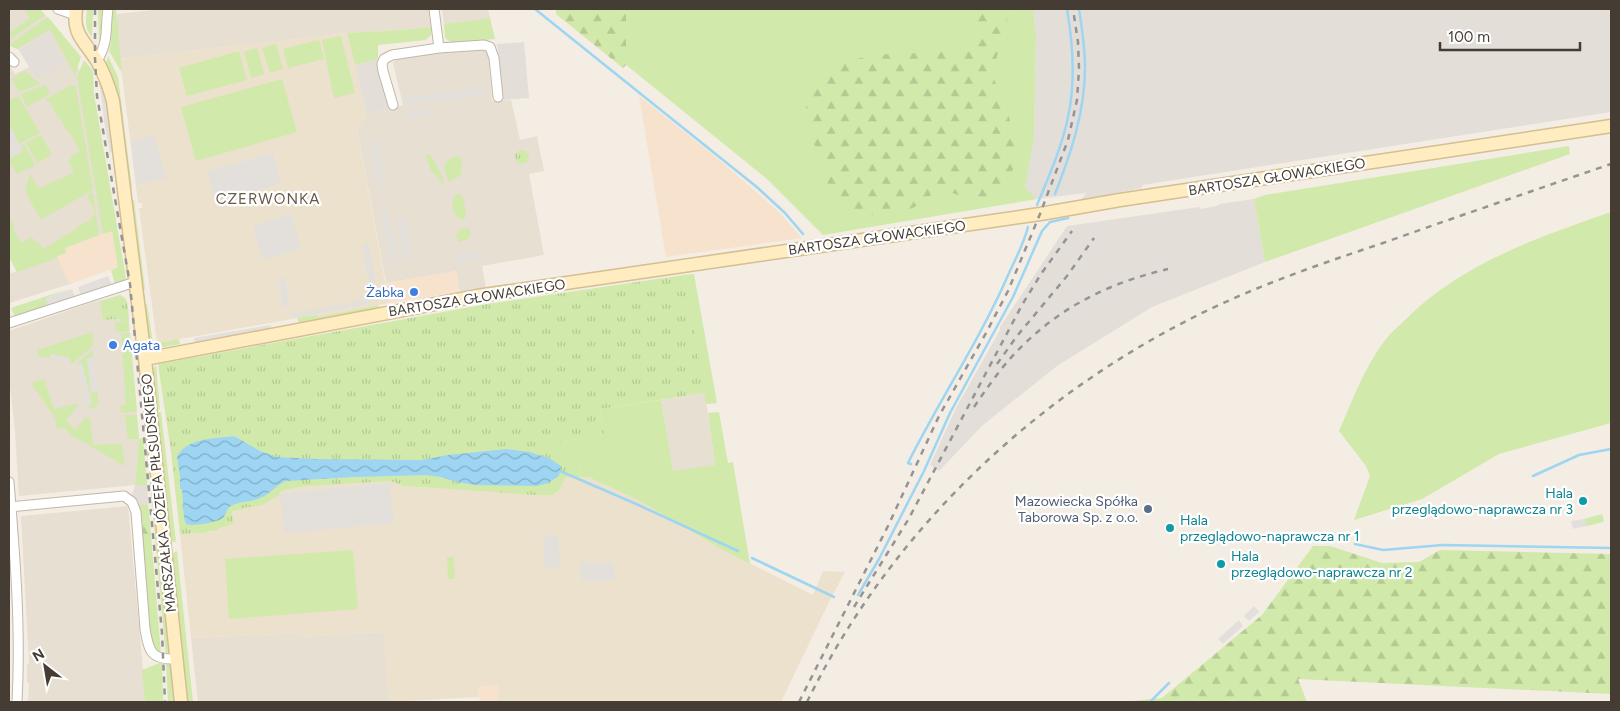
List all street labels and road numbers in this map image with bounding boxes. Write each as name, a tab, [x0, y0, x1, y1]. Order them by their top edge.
street label: BARTOSZA GŁOWACKIEGO	[1187, 155, 1367, 199]
street label: BARTOSZA GŁOWACKIEGO	[787, 217, 967, 259]
street label: BARTOSZA GŁOWACKIEGO	[387, 276, 567, 320]
street label: MARSZAŁKA JÓZEFA PIŁSUDSKIEGO	[138, 373, 180, 613]

